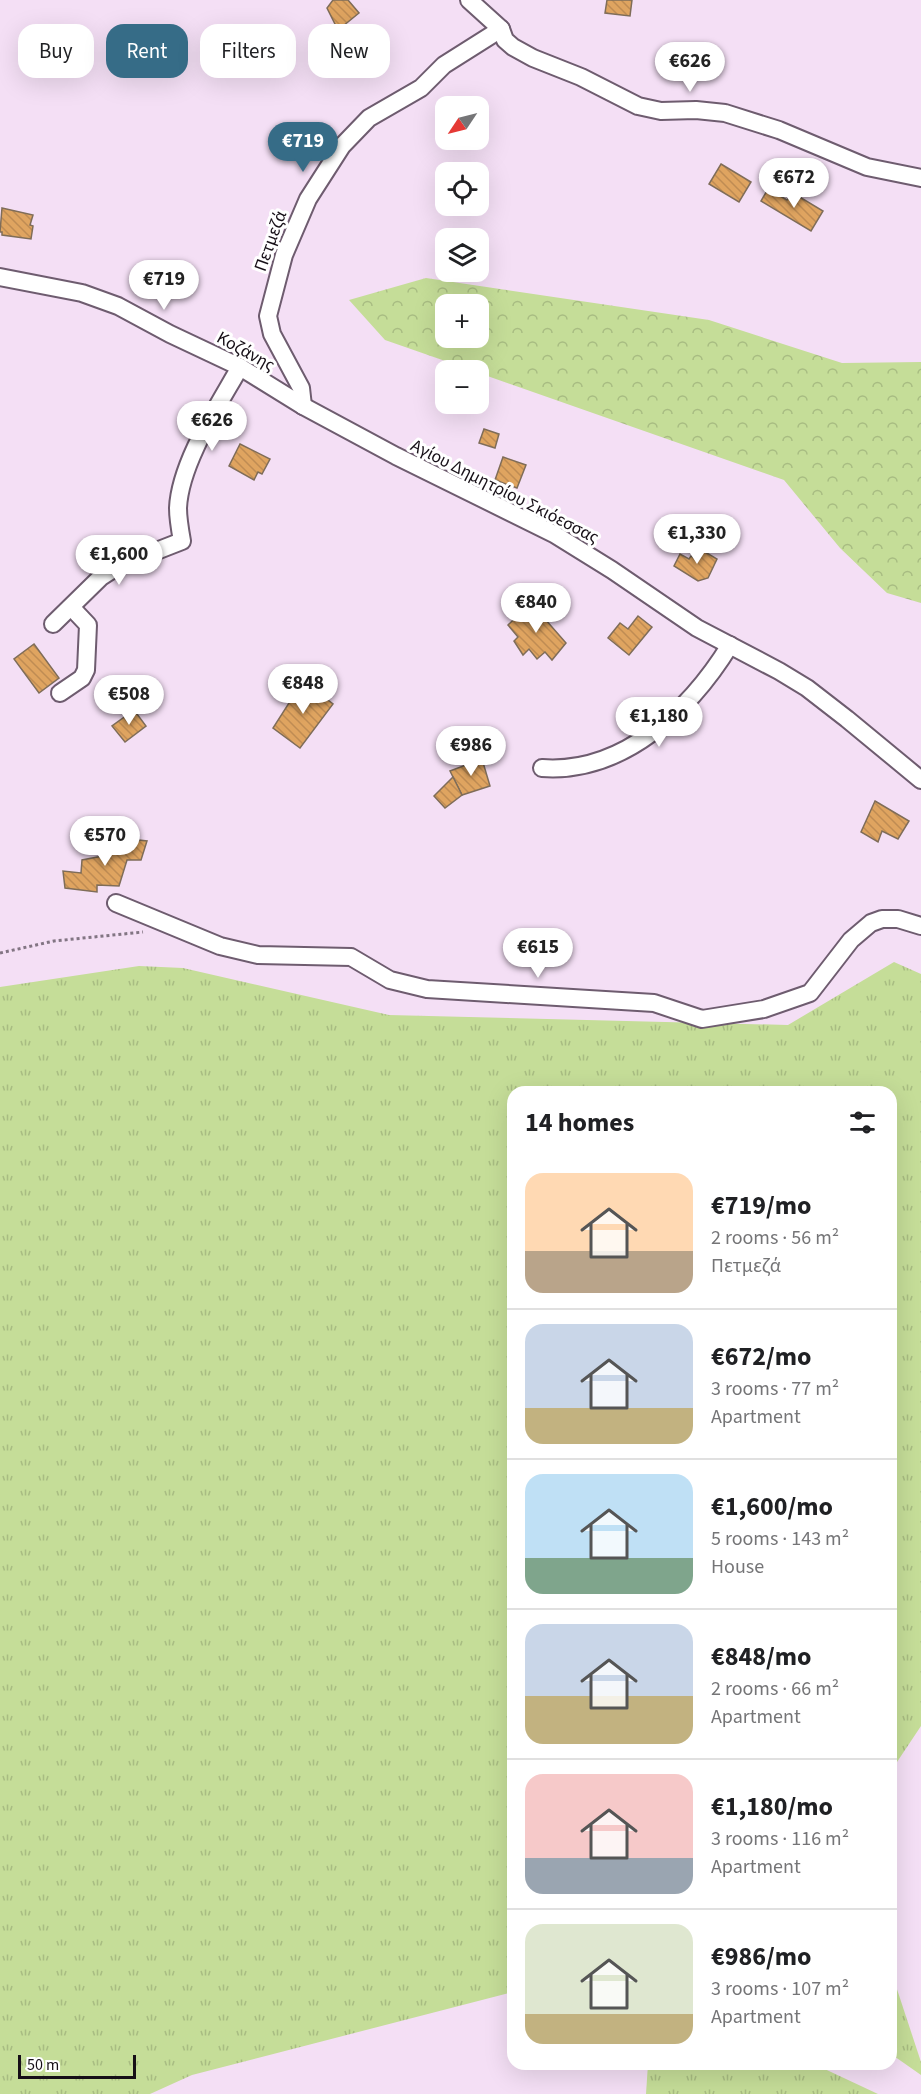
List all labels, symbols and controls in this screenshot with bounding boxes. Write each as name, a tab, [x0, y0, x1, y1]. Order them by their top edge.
chip: Buy	[18, 24, 94, 78]
chip: Rent	[106, 24, 188, 78]
chip: Filters	[200, 24, 296, 78]
chip: New	[308, 24, 390, 78]
pin: €626	[654, 42, 726, 93]
text: €626	[669, 47, 711, 75]
north arrow	[435, 96, 489, 150]
map controls	[435, 96, 489, 414]
pin: €719	[267, 122, 339, 173]
text: €719	[282, 127, 324, 155]
pin: €672	[758, 158, 830, 209]
button: locate	[435, 162, 489, 216]
text: €672	[773, 163, 815, 191]
street label: Πετμεζά	[248, 207, 293, 275]
button: layers	[435, 228, 489, 282]
pin: €719	[128, 260, 200, 311]
text: €719	[143, 265, 185, 293]
button: +	[435, 294, 489, 348]
street label: Κοζάνης	[212, 325, 280, 378]
button: −	[435, 360, 489, 414]
pin: €626	[176, 401, 248, 452]
text: €626	[191, 406, 233, 434]
street label: Αγίου Δημητρίου Σκιόεσσας	[406, 433, 603, 550]
pin: €1,330	[648, 514, 746, 565]
text: €1,330	[668, 519, 726, 547]
pin: €1,600	[70, 535, 168, 586]
text: €1,600	[90, 540, 148, 568]
pin: €840	[500, 583, 572, 634]
text: €840	[515, 588, 557, 616]
pin: €848	[267, 664, 339, 715]
text: €848	[282, 669, 324, 697]
pin: €508	[93, 675, 165, 726]
text: €508	[108, 680, 150, 708]
pin: €1,180	[610, 697, 708, 748]
text: €1,180	[630, 702, 688, 730]
pin: €986	[435, 726, 507, 777]
text: €986	[450, 731, 492, 759]
pin: €570	[69, 816, 141, 867]
text: €570	[84, 821, 126, 849]
pin: €615	[502, 928, 574, 979]
text: €615	[517, 933, 559, 961]
text: 14 homes	[525, 1104, 634, 1141]
icon: filters	[846, 1106, 879, 1139]
text: €719/mo	[711, 1187, 811, 1224]
icon: home	[573, 1197, 645, 1269]
text: 2 rooms · 56 m²	[711, 1224, 839, 1252]
text: Πετμεζά	[711, 1252, 781, 1280]
text: €672/mo	[711, 1338, 811, 1375]
icon: home	[573, 1348, 645, 1420]
text: 3 rooms · 77 m²	[711, 1375, 839, 1403]
text: Apartment	[711, 1403, 801, 1431]
text: €1,600/mo	[711, 1488, 833, 1525]
icon: home	[573, 1498, 645, 1570]
text: 5 rooms · 143 m²	[711, 1525, 849, 1553]
text: House	[711, 1553, 764, 1581]
text: €848/mo	[711, 1638, 811, 1675]
icon: home	[573, 1648, 645, 1720]
text: 2 rooms · 66 m²	[711, 1675, 839, 1703]
text: Apartment	[711, 1703, 801, 1731]
text: €1,180/mo	[711, 1788, 833, 1825]
icon: home	[573, 1798, 645, 1870]
text: 3 rooms · 116 m²	[711, 1825, 849, 1853]
text: Apartment	[711, 1853, 801, 1881]
text: €986/mo	[711, 1938, 811, 1975]
icon: home	[573, 1948, 645, 2020]
text: 3 rooms · 107 m²	[711, 1975, 849, 2003]
text: Apartment	[711, 2003, 801, 2031]
scale bar	[18, 2052, 136, 2080]
text: 50 m	[27, 2054, 59, 2076]

